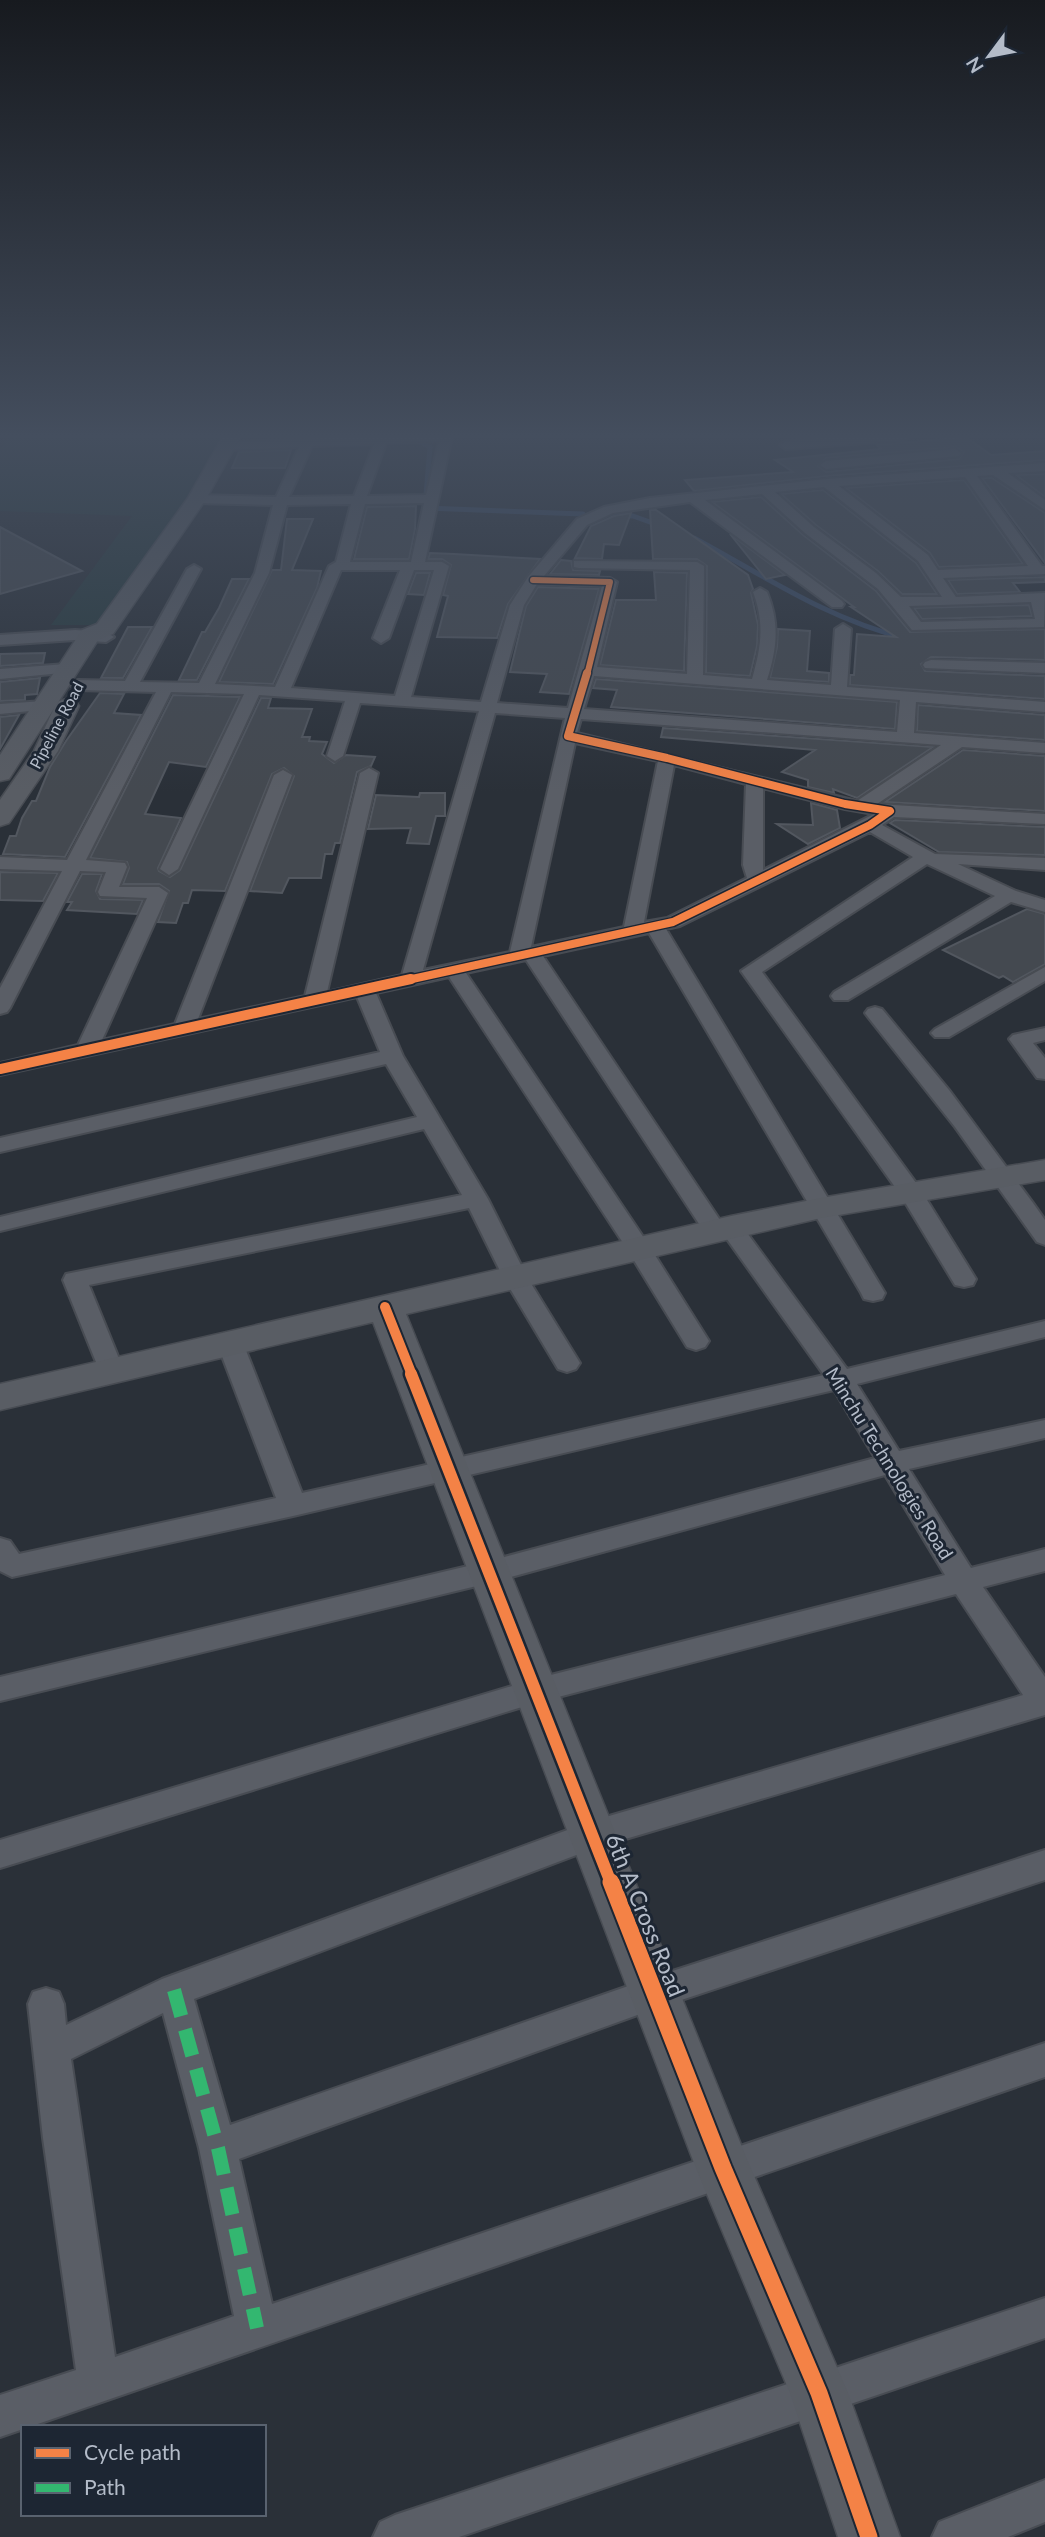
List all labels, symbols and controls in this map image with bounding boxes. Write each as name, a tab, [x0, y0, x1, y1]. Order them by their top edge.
north arrow	[954, 21, 1024, 91]
text: N	[961, 53, 988, 78]
street label: Pipeline Road	[25, 678, 87, 772]
street label: Minchu Technologies Road	[821, 1363, 959, 1563]
street label: 6th A Cross Road	[601, 1829, 691, 2001]
legend	[21, 2425, 266, 2516]
text: Cycle path	[84, 2439, 181, 2464]
text: Path	[84, 2474, 126, 2499]

